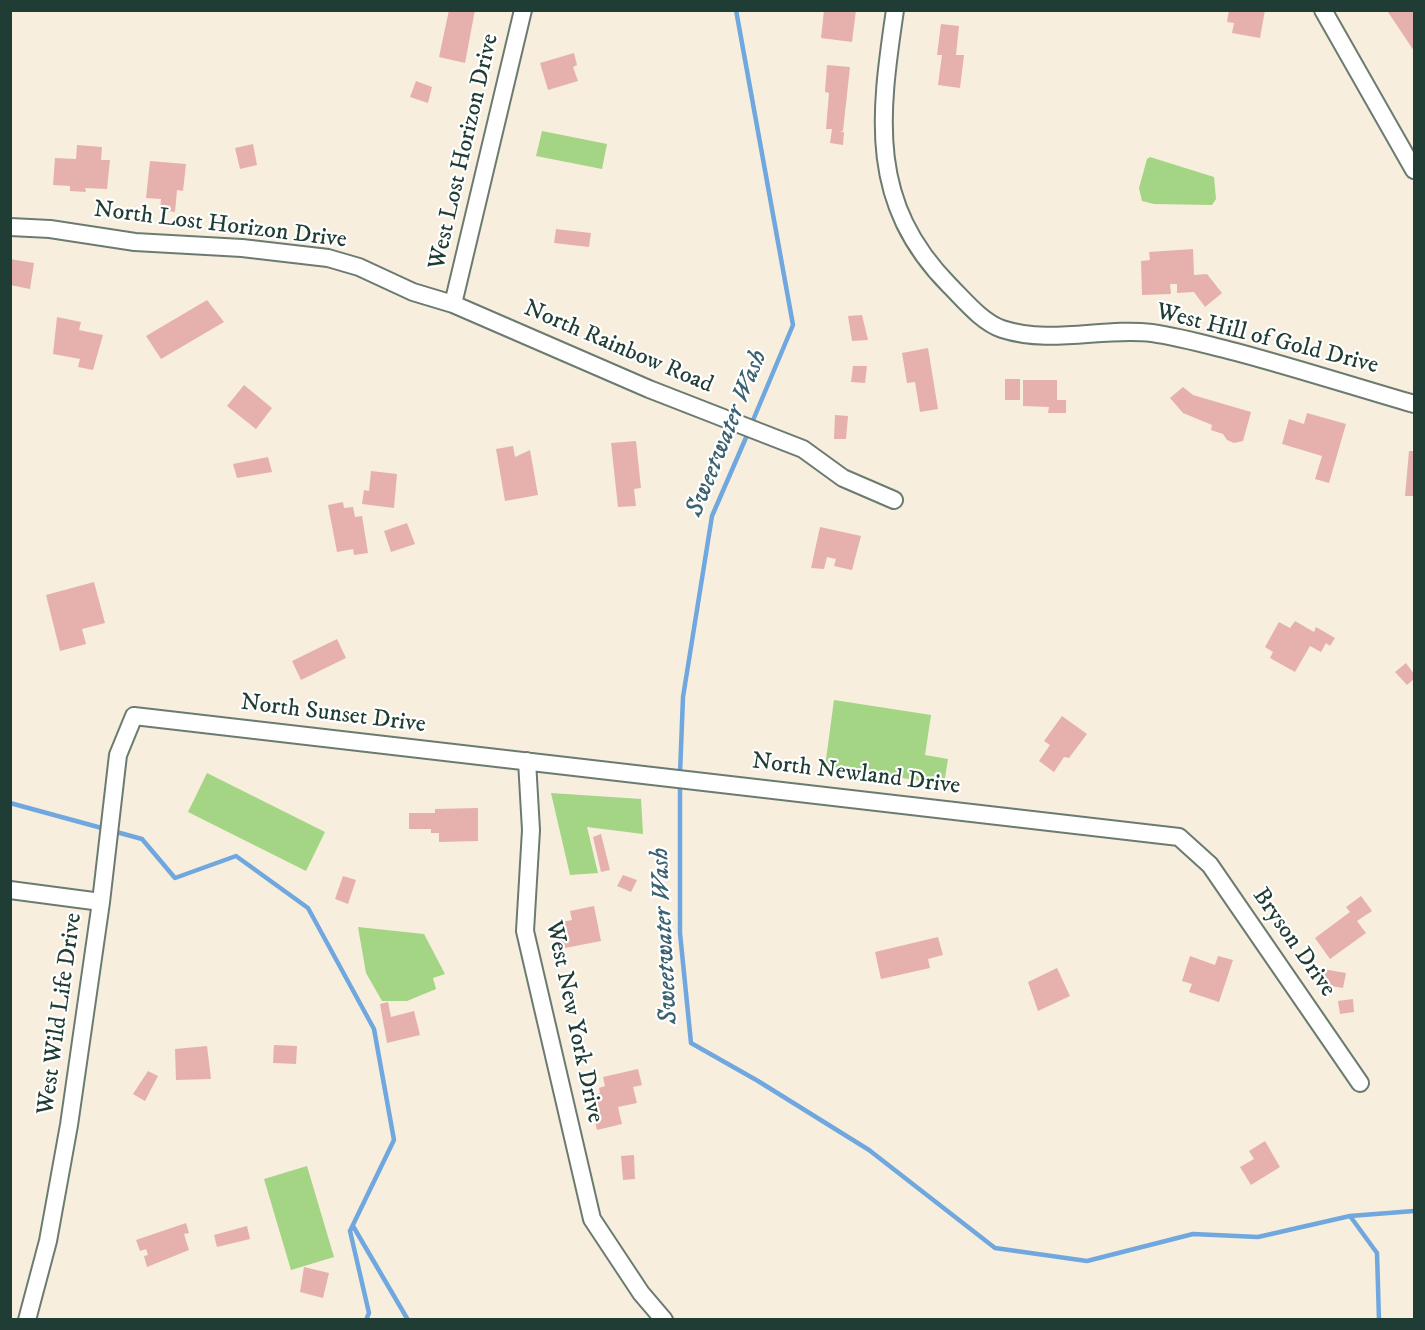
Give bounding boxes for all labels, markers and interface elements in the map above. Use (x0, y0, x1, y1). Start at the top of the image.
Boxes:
street label: West Lost Horizon Drive (424, 31, 506, 273)
street label: North Lost Horizon Drive (92, 196, 348, 256)
street label: North Rainbow Road (519, 295, 717, 401)
street label: West Hill of Gold Drive (1153, 298, 1381, 382)
water label: Sweetwater Wash (680, 346, 776, 522)
street label: North Sunset Drive (239, 689, 427, 741)
street label: North Newland Drive (750, 748, 962, 802)
water label: Sweetwater Wash (646, 847, 686, 1025)
street label: Bryson Drive (1245, 883, 1341, 1003)
street label: West Wild Life Drive (33, 911, 89, 1117)
street label: West New York Drive (538, 918, 608, 1126)

